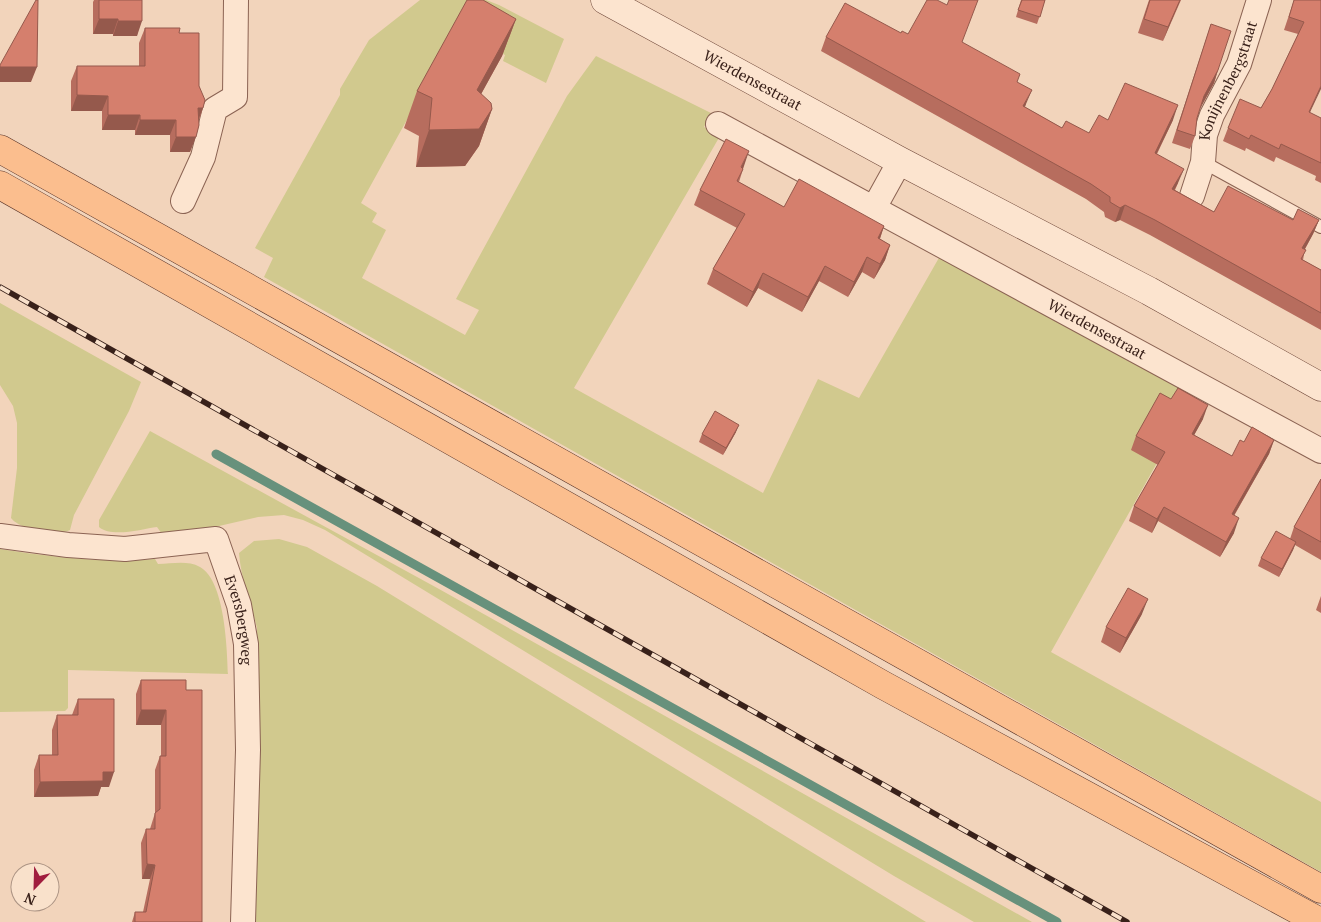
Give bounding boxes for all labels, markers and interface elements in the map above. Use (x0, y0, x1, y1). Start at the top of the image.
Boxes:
street label: Konijnenbergstraat (1194, 18, 1261, 141)
street label: Wierdensestraat (700, 45, 806, 115)
street label: Wierdensestraat (1045, 294, 1151, 364)
street label: Eversbergweg (220, 572, 257, 666)
north arrow (10, 862, 60, 912)
text: N (21, 888, 38, 910)

